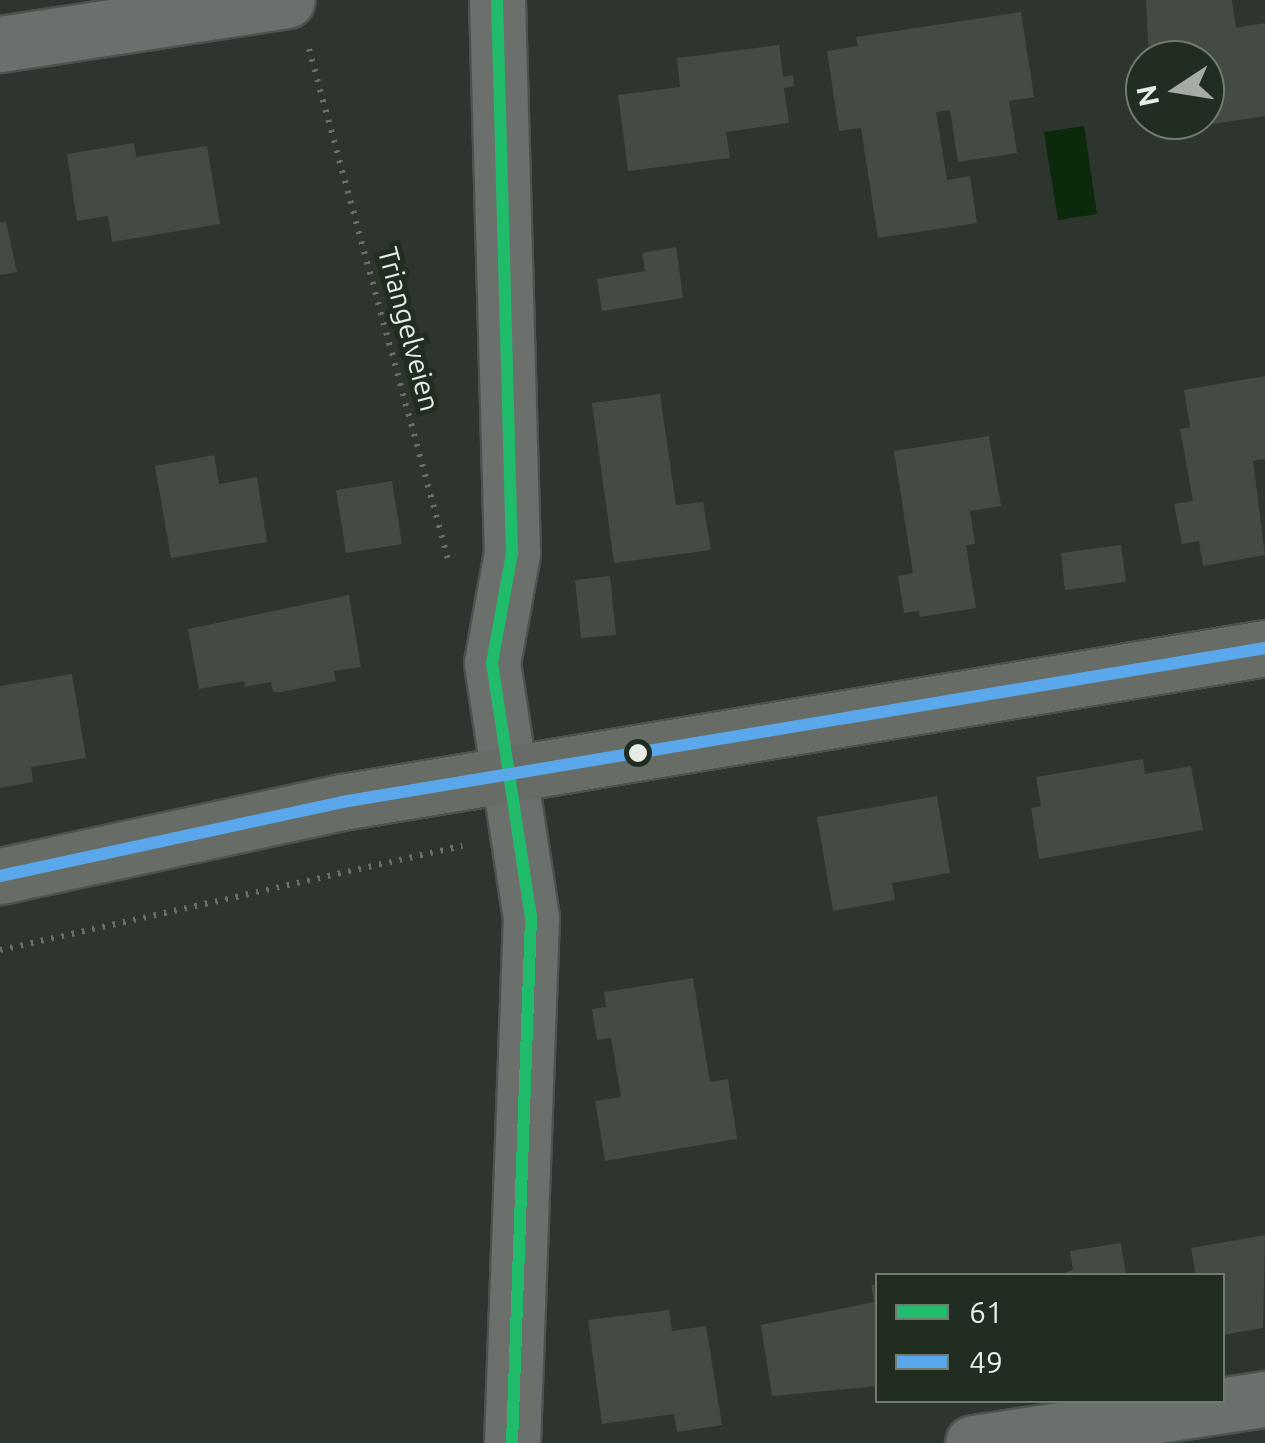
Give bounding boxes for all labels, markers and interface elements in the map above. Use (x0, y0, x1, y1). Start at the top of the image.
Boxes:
north arrow (1125, 40, 1225, 140)
text: N (1130, 82, 1164, 109)
street label: Triangelveien (371, 243, 447, 415)
unlabelled marker (628, 743, 648, 763)
legend (875, 1273, 1225, 1403)
text: 61 (969, 1295, 1003, 1329)
text: 49 (969, 1345, 1003, 1379)

